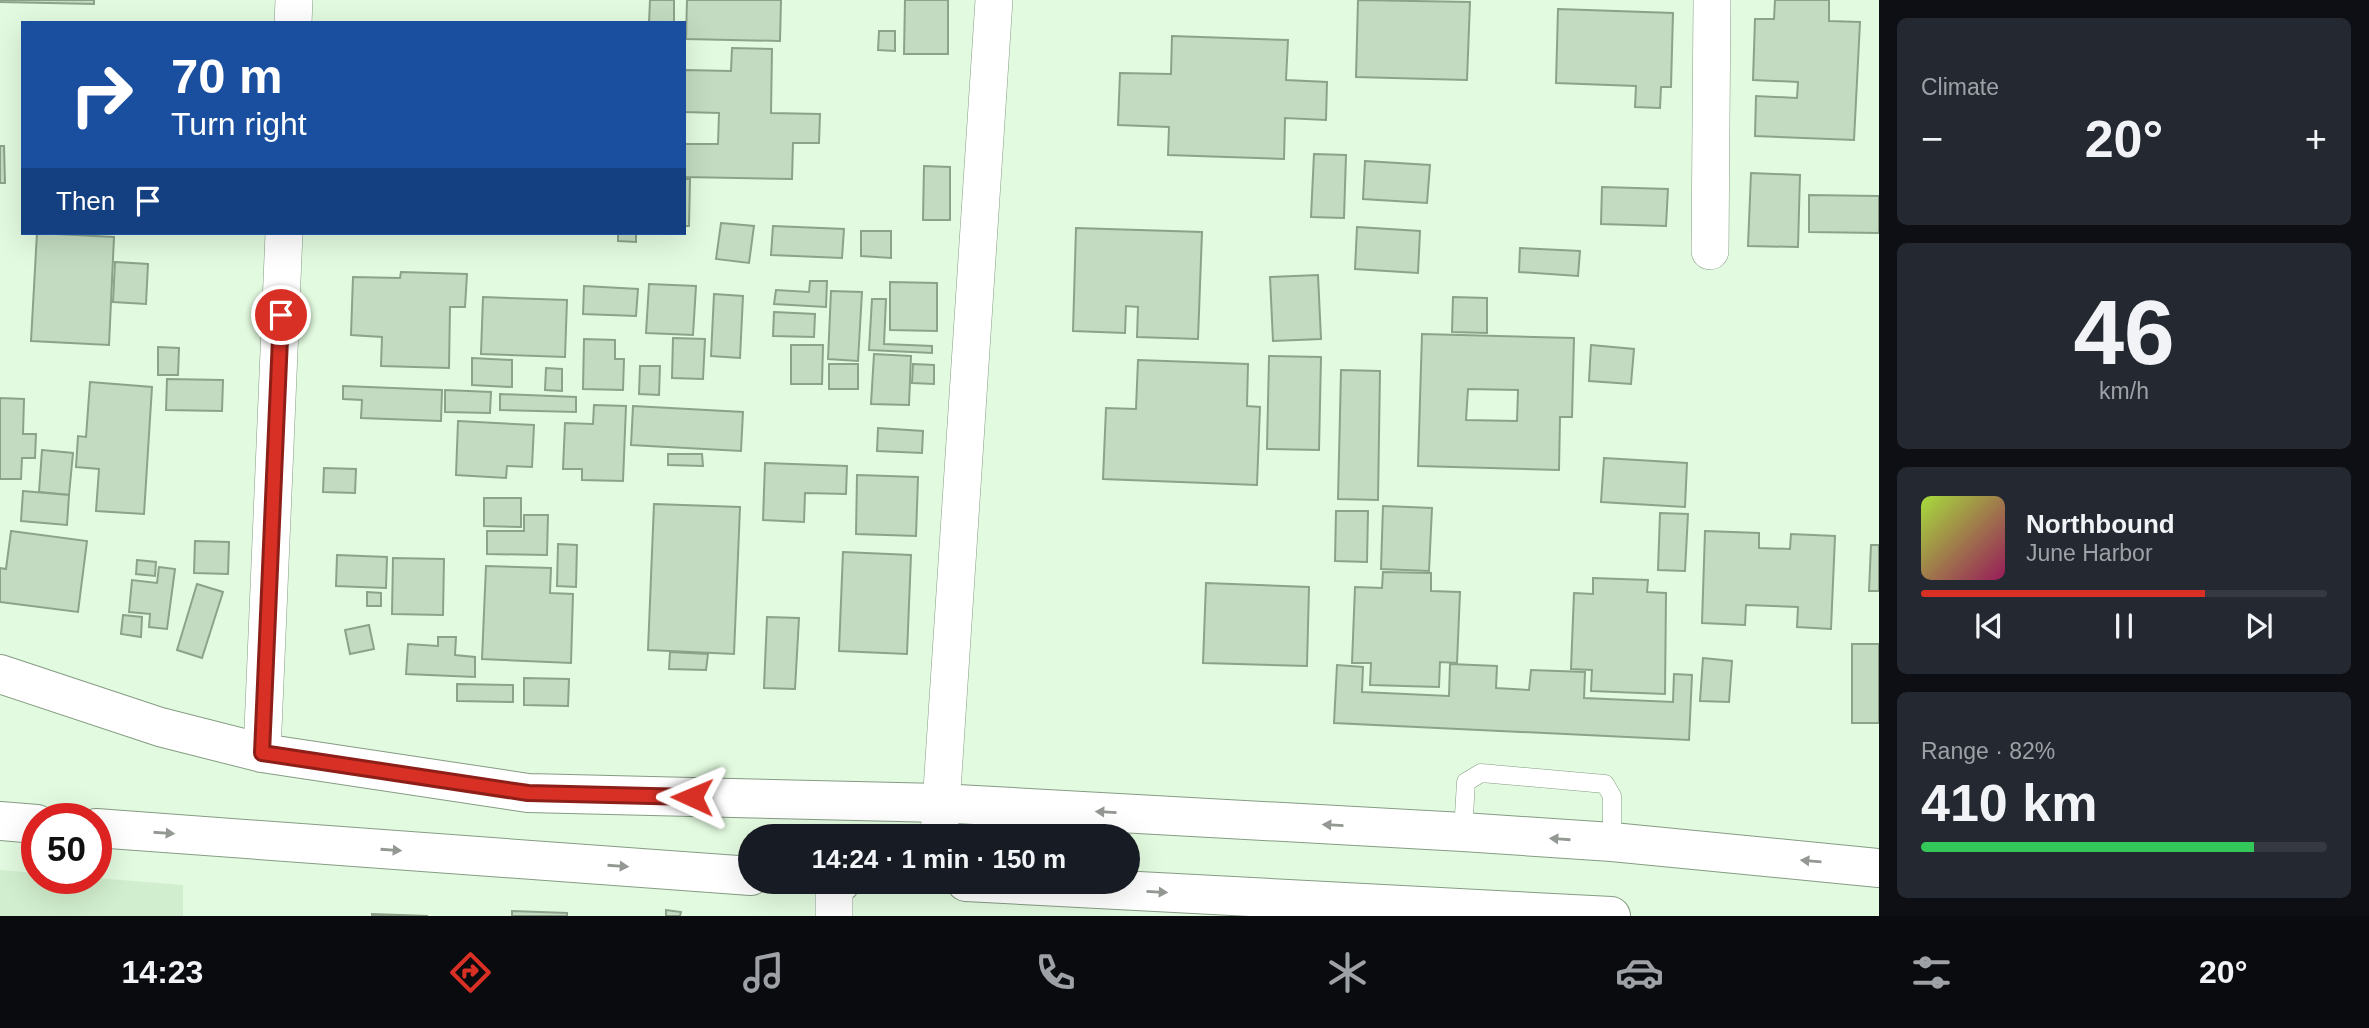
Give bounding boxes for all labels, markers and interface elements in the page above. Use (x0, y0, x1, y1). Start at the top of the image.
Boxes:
icon: right (56, 49, 147, 140)
text: 70 m (171, 49, 283, 103)
text: Climate (1921, 74, 1999, 100)
text: Turn right (171, 106, 307, 142)
text: 20° (2085, 110, 2163, 168)
text: − (1921, 118, 1943, 160)
text: + (2305, 118, 2327, 160)
icon: arrive (129, 182, 167, 220)
text: Then (56, 186, 115, 216)
text: 46 (2073, 282, 2175, 383)
pin (251, 285, 311, 345)
icon: arrive (262, 296, 300, 334)
text: km/h (2099, 378, 2149, 404)
text: Northbound (2026, 509, 2175, 539)
text: June Harbor (2026, 540, 2153, 566)
icon: previous (1970, 607, 2008, 645)
icon: pause (2105, 607, 2143, 645)
icon: next (2240, 607, 2278, 645)
text: Range · 82% (1921, 738, 2055, 764)
position arrow (655, 760, 729, 834)
text: 410 km (1921, 774, 2097, 832)
speed limit sign: 50 (21, 803, 112, 894)
one-way arrow (1095, 807, 1117, 818)
one-way arrow (1322, 819, 1344, 830)
one-way arrow (154, 828, 176, 839)
one-way arrow (1549, 833, 1571, 844)
one-way arrow (380, 844, 402, 855)
text: 14:24 · 1 min · 150 m (812, 844, 1066, 874)
one-way arrow (1800, 855, 1822, 866)
one-way arrow (607, 861, 629, 872)
one-way arrow (1146, 886, 1168, 897)
icon: directions (446, 948, 495, 997)
icon: music (739, 948, 788, 997)
icon: phone (1031, 948, 1080, 997)
icon: climate (1323, 948, 1372, 997)
icon: car (1615, 948, 1664, 997)
icon: filters (1907, 948, 1956, 997)
text: 14:23 (122, 954, 203, 990)
text: 20° (2199, 954, 2247, 990)

